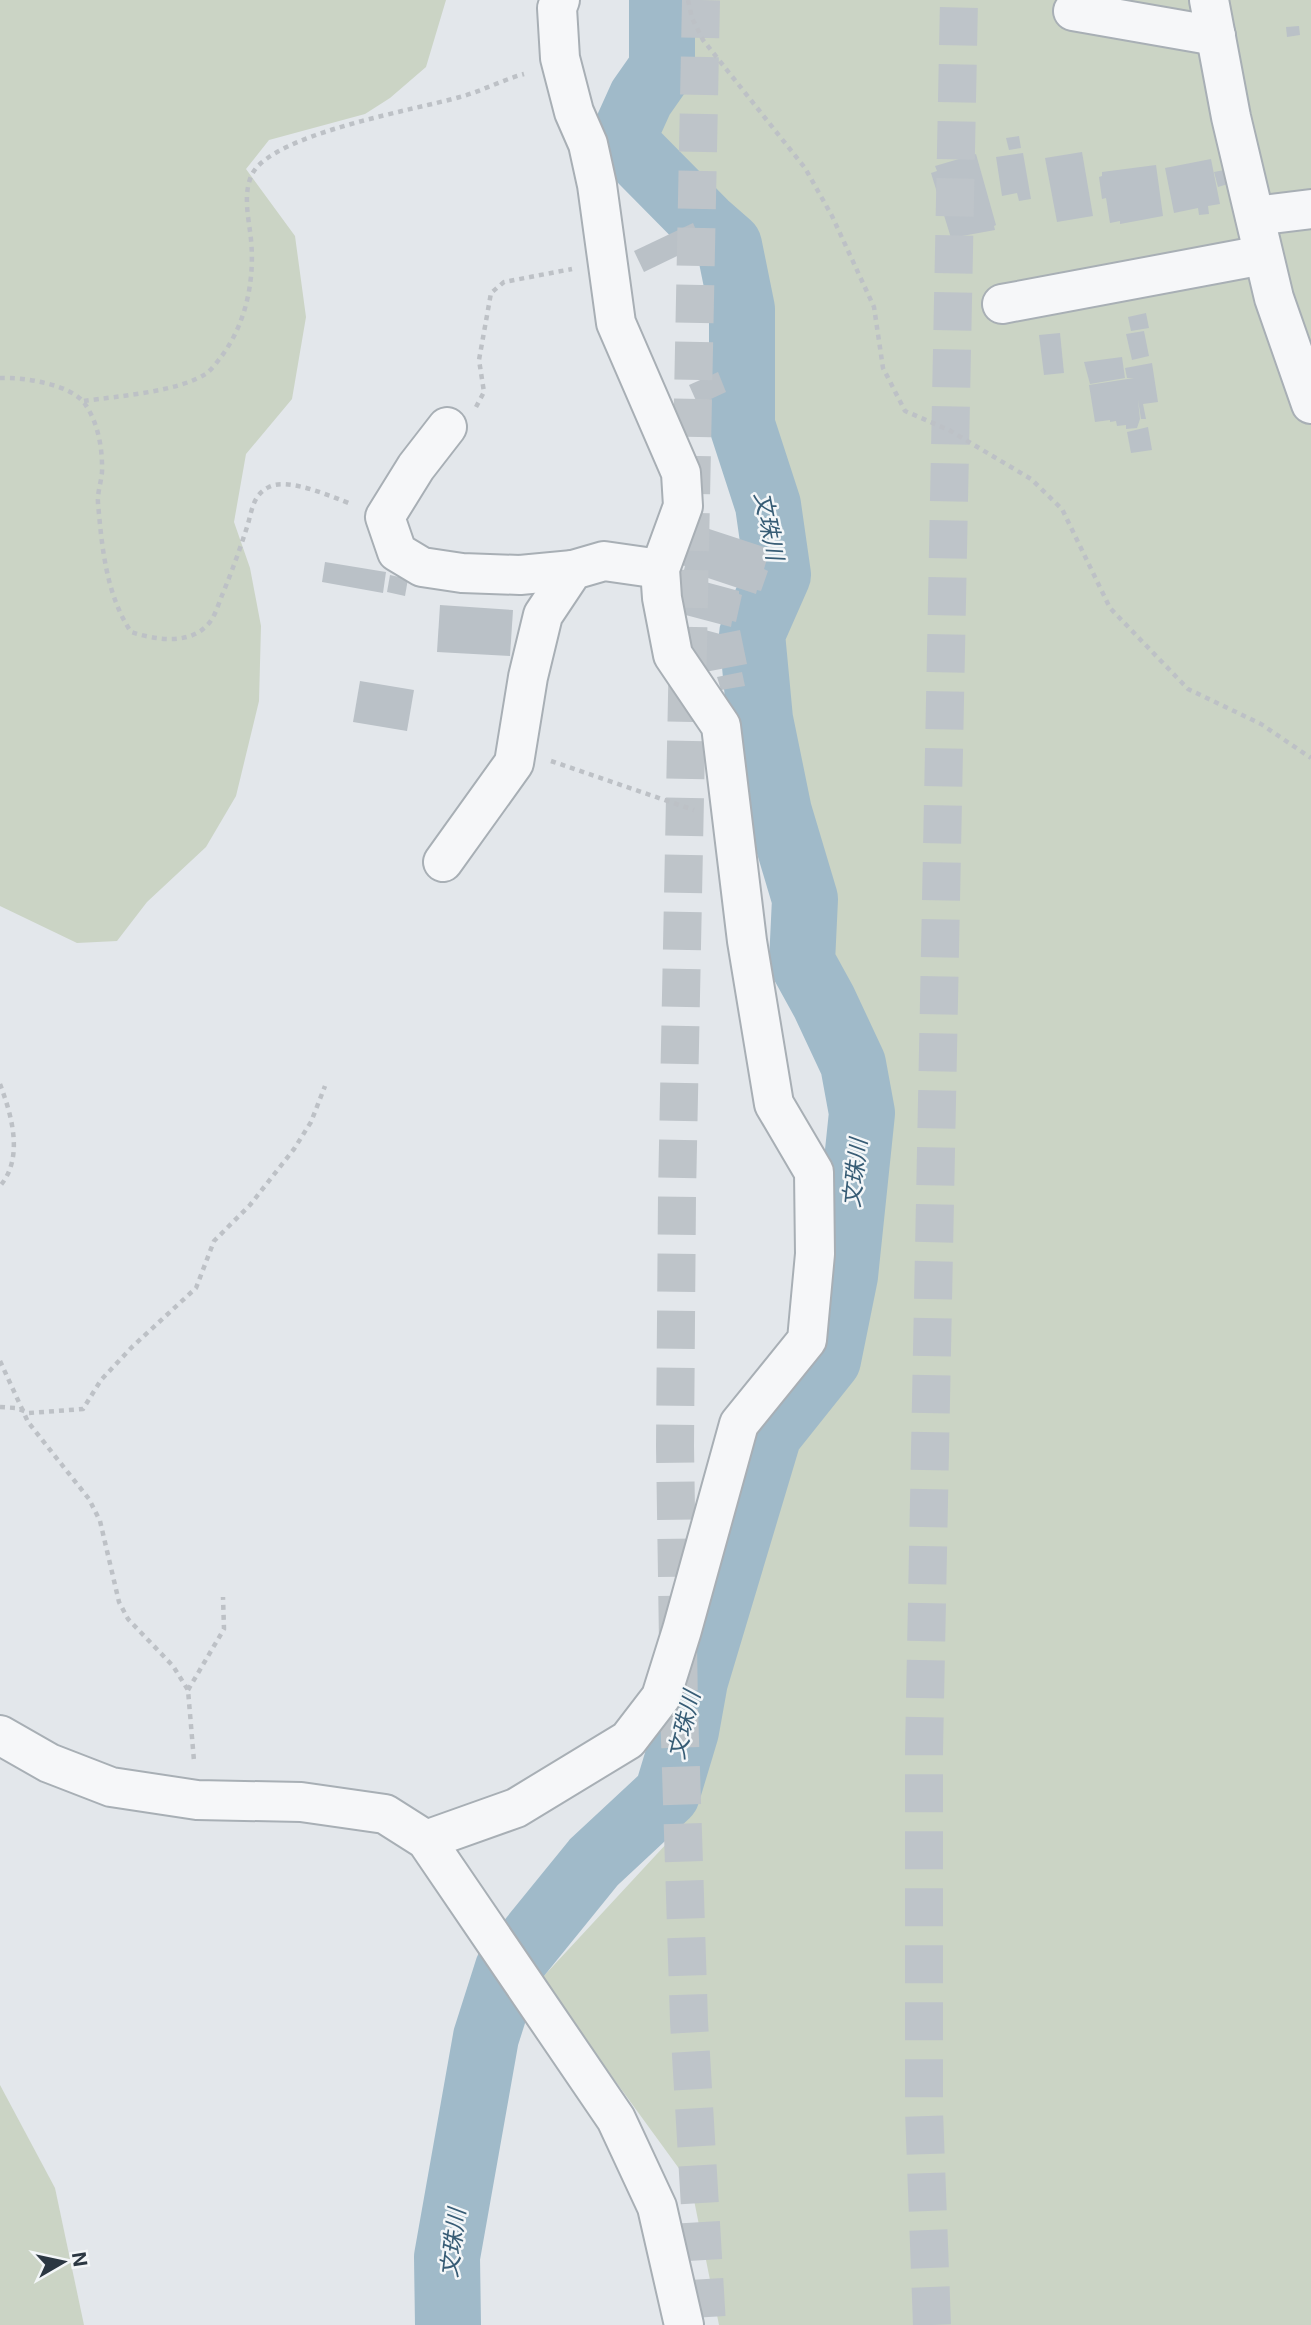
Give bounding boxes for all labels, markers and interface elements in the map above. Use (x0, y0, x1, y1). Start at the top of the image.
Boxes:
water label: 文珠川 (749, 489, 790, 565)
water label: 文珠川 (837, 1134, 873, 1209)
water label: 文珠川 (662, 1685, 707, 1762)
water label: 文珠川 (435, 2204, 471, 2279)
north arrow (28, 2227, 98, 2297)
text: N (67, 2250, 92, 2268)

